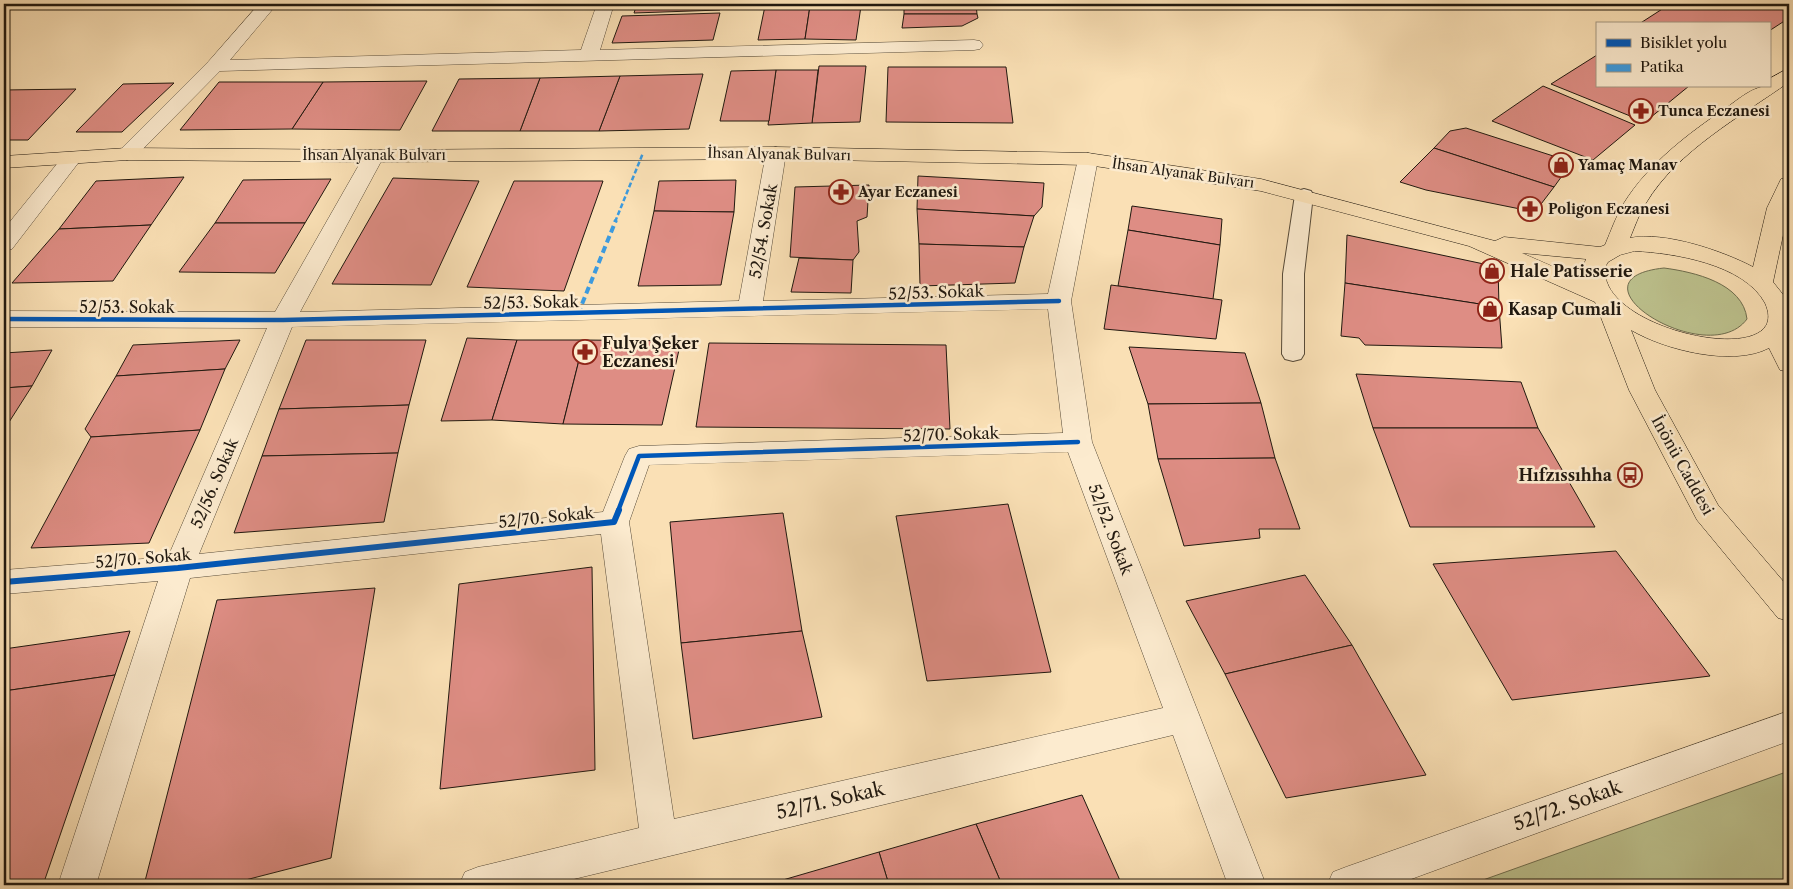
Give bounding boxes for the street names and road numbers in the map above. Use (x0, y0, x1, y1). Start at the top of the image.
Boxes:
street label: İhsan Alyanak Bulvarı (707, 144, 851, 164)
street label: İhsan Alyanak Bulvarı (302, 146, 446, 164)
street label: İhsan Alyanak Bulvarı (1111, 154, 1255, 192)
street label: 52/54. Sokak (745, 181, 781, 280)
street label: 52/53. Sokak (888, 280, 985, 304)
street label: 52/53. Sokak (483, 291, 580, 313)
street label: 52/53. Sokak (79, 297, 175, 317)
street label: İnönü Caddesi (1647, 412, 1719, 518)
street label: 52/70. Sokak (903, 422, 1000, 446)
street label: 52/56. Sokak (186, 434, 242, 531)
street label: 52/52. Sokak (1084, 481, 1138, 578)
street label: 52/70. Sokak (497, 502, 595, 532)
street label: 52/70. Sokak (94, 544, 192, 572)
street label: 52/72. Sokak (1510, 775, 1625, 836)
street label: 52/71. Sokak (774, 777, 887, 824)

